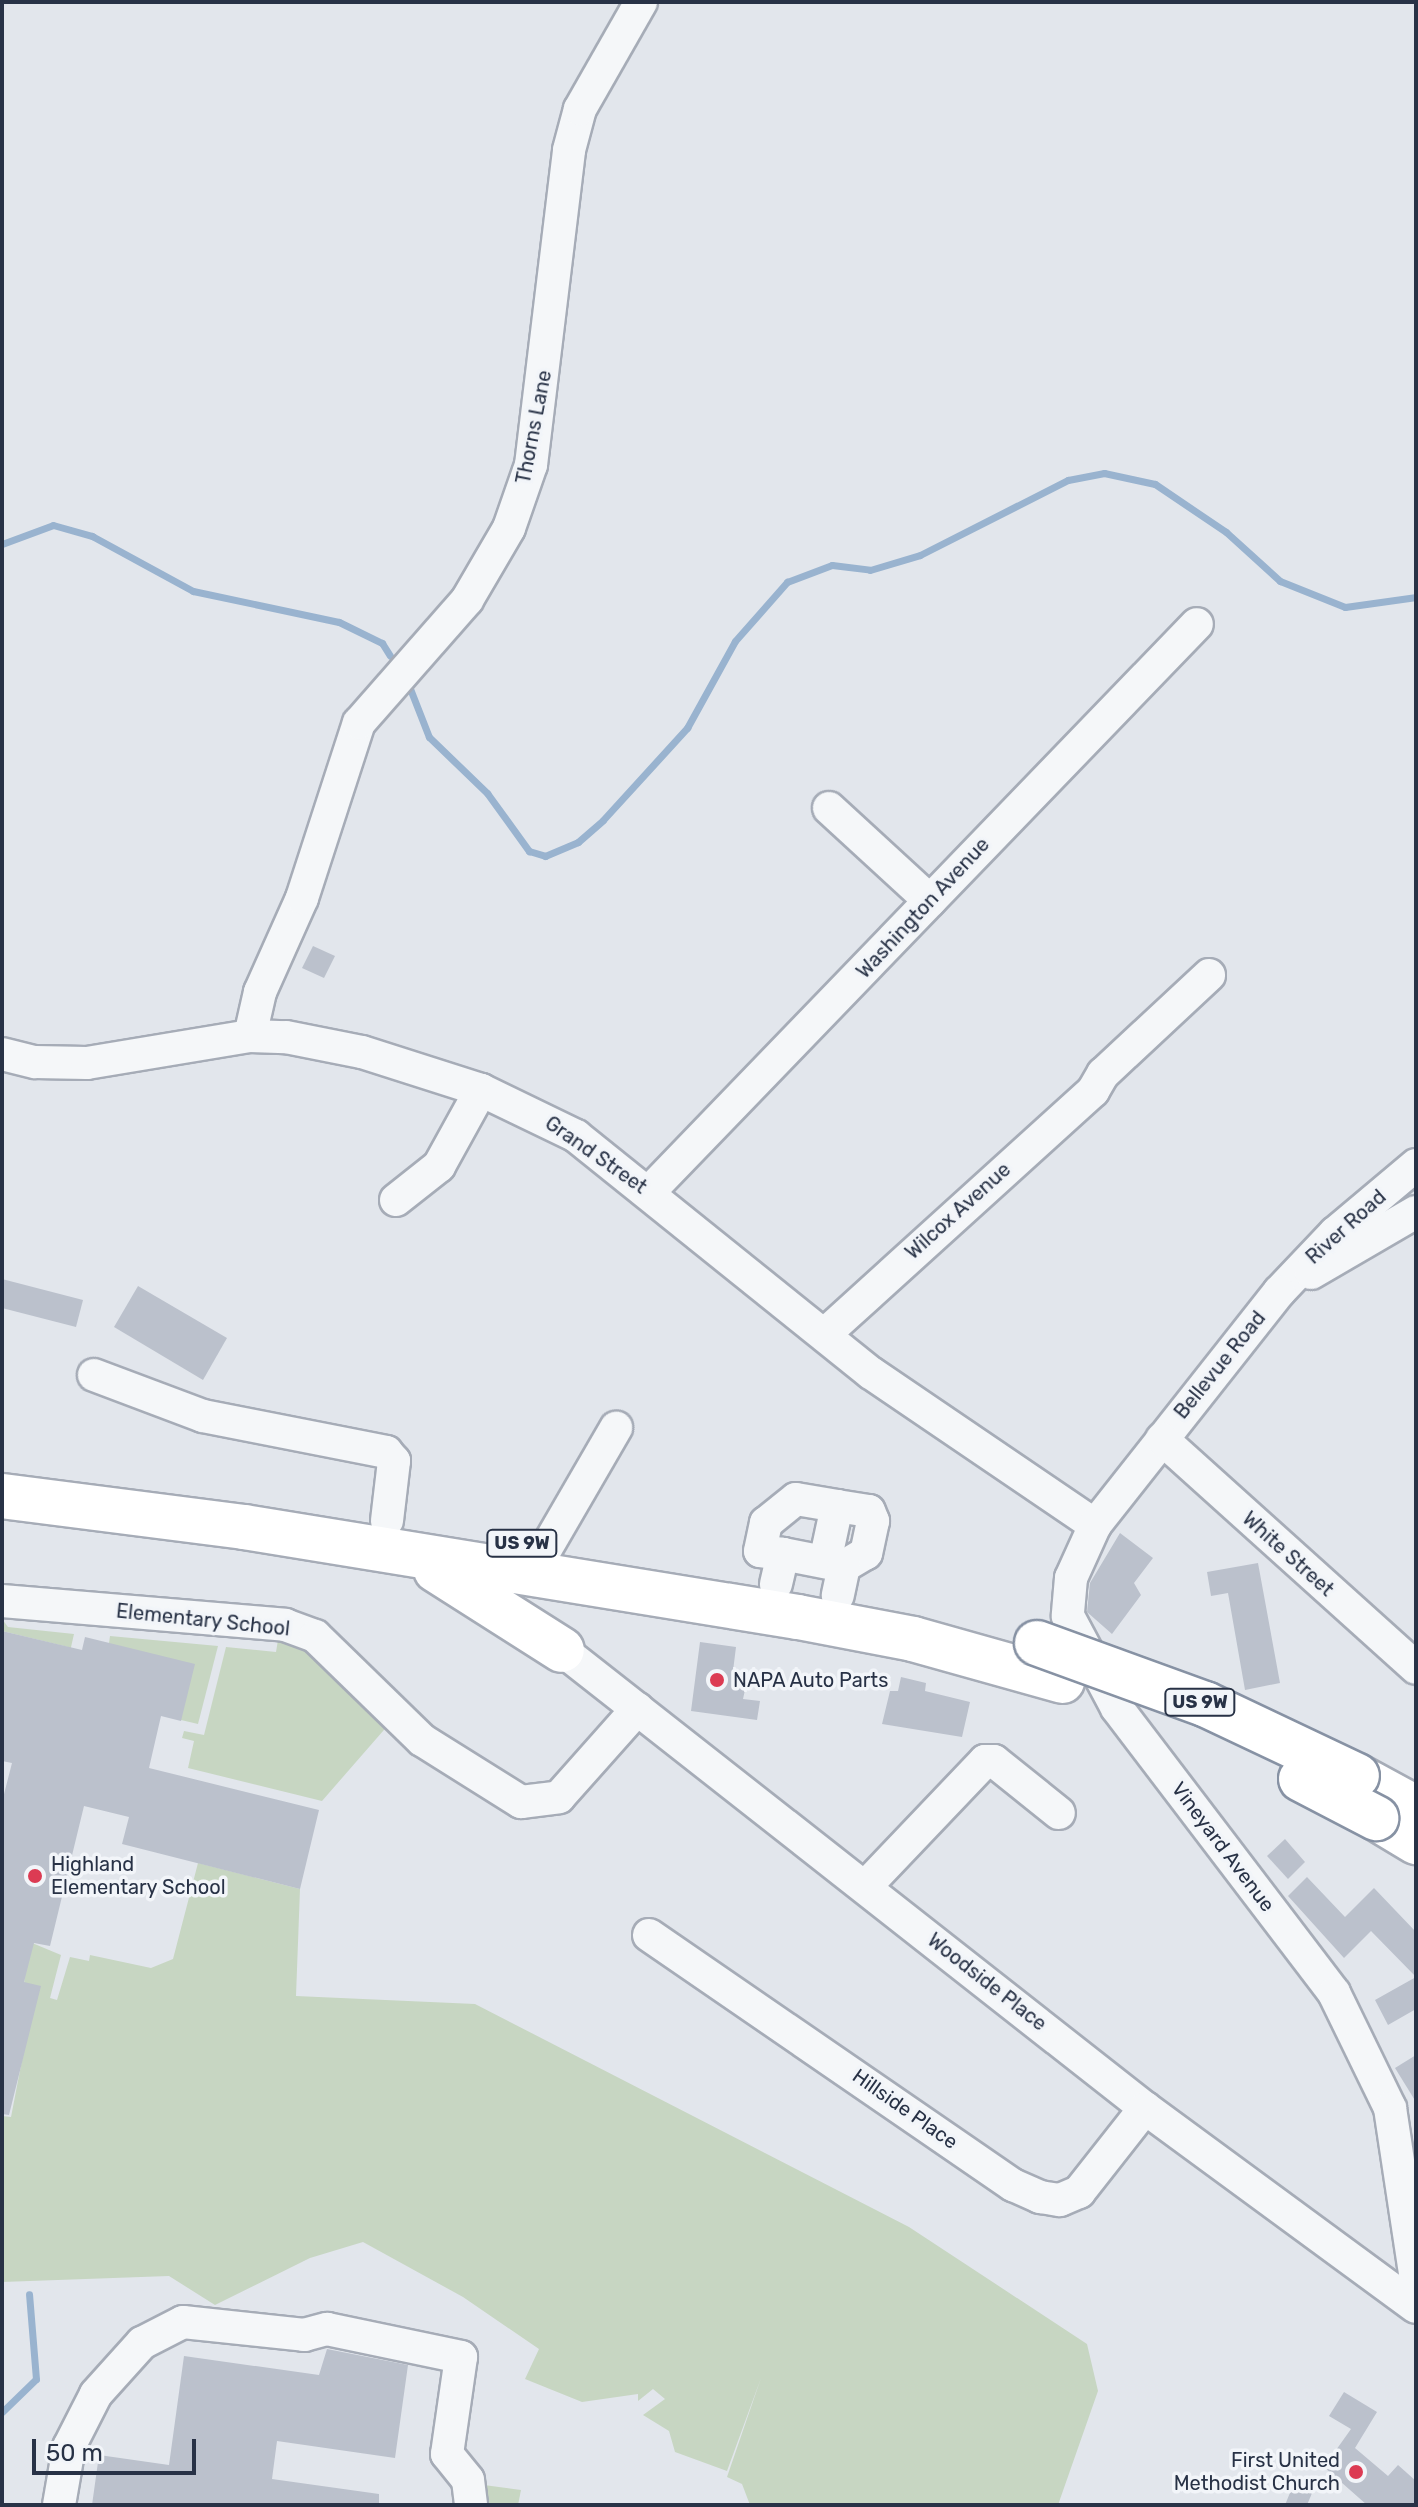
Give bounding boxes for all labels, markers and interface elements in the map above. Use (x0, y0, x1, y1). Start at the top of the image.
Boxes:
street label: Thorns Lane (511, 368, 557, 486)
street label: Washington Avenue (851, 832, 995, 984)
street label: Grand Street (540, 1111, 652, 1199)
street label: Wilcox Avenue (900, 1157, 1016, 1265)
street label: River Road (1301, 1185, 1391, 1269)
street label: Bellevue Road (1169, 1306, 1271, 1424)
street label: White Street (1237, 1507, 1339, 1601)
road number: US 9W (486, 1529, 558, 1557)
street label: Elementary School (115, 1599, 291, 1641)
place label: NAPA Auto Parts (733, 1668, 889, 1692)
marker: NAPA Auto Parts (708, 1671, 726, 1689)
road number: US 9W (1164, 1688, 1236, 1716)
street label: Vineyard Avenue (1166, 1777, 1280, 1917)
place label: Highland Elementary School (51, 1852, 226, 1899)
marker: Highland Elementary School (26, 1867, 44, 1885)
street label: Woodside Place (923, 1928, 1051, 2036)
street label: Hillside Place (848, 2064, 962, 2154)
scale bar (36, 2423, 200, 2473)
text: 50 m (46, 2439, 103, 2467)
place label: First United Methodist Church (1174, 2448, 1340, 2495)
marker: First United Methodist Church (1347, 2463, 1365, 2481)

